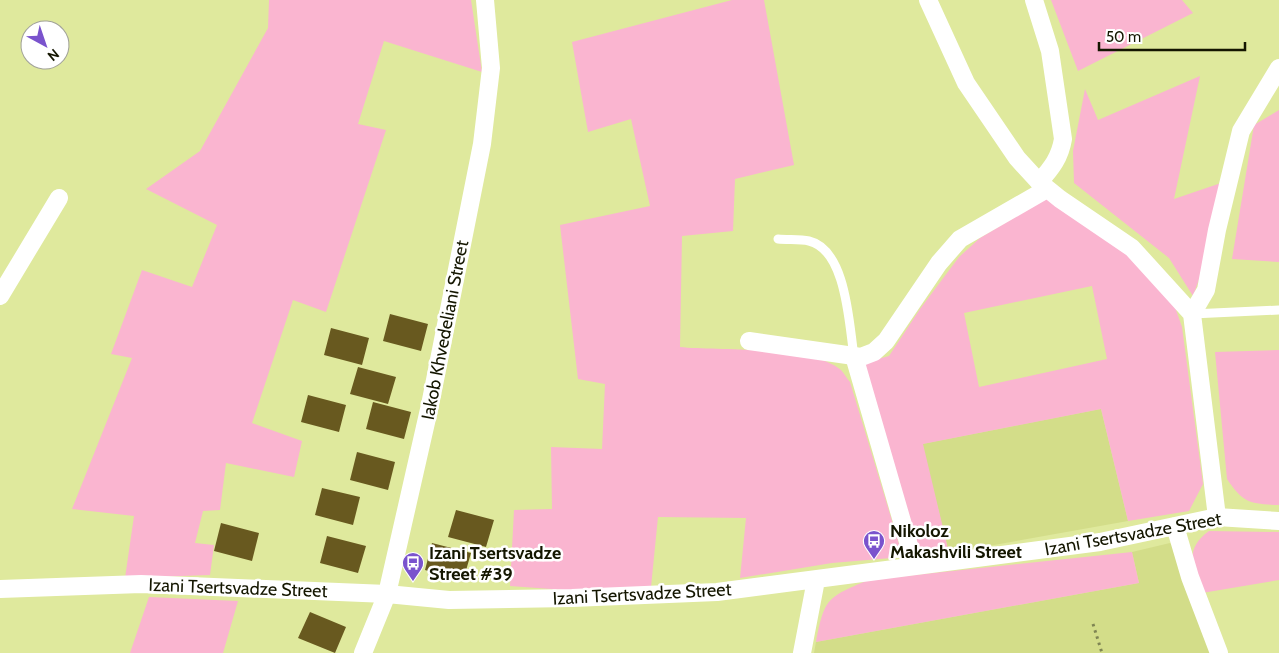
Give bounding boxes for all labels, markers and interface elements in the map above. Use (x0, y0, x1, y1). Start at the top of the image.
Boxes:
north arrow (20, 20, 70, 70)
scale bar (1099, 20, 1245, 52)
text: 50 m (1106, 28, 1141, 46)
text: N (44, 45, 63, 65)
street label: Iakob Khvedeliani Street (417, 238, 473, 422)
street label: Izani Tsertsvadze Street (1043, 508, 1223, 560)
place label: Nikoloz Makashvili Street (890, 520, 1022, 563)
bus stop icon: Nikoloz Makashvili Street (862, 529, 886, 560)
place label: Izani Tsertsvadze Street #39 (429, 542, 561, 585)
bus stop icon: Izani Tsertsvadze Street #39 (401, 551, 425, 582)
street label: Izani Tsertsvadze Street (148, 574, 328, 602)
street label: Izani Tsertsvadze Street (552, 578, 732, 610)

